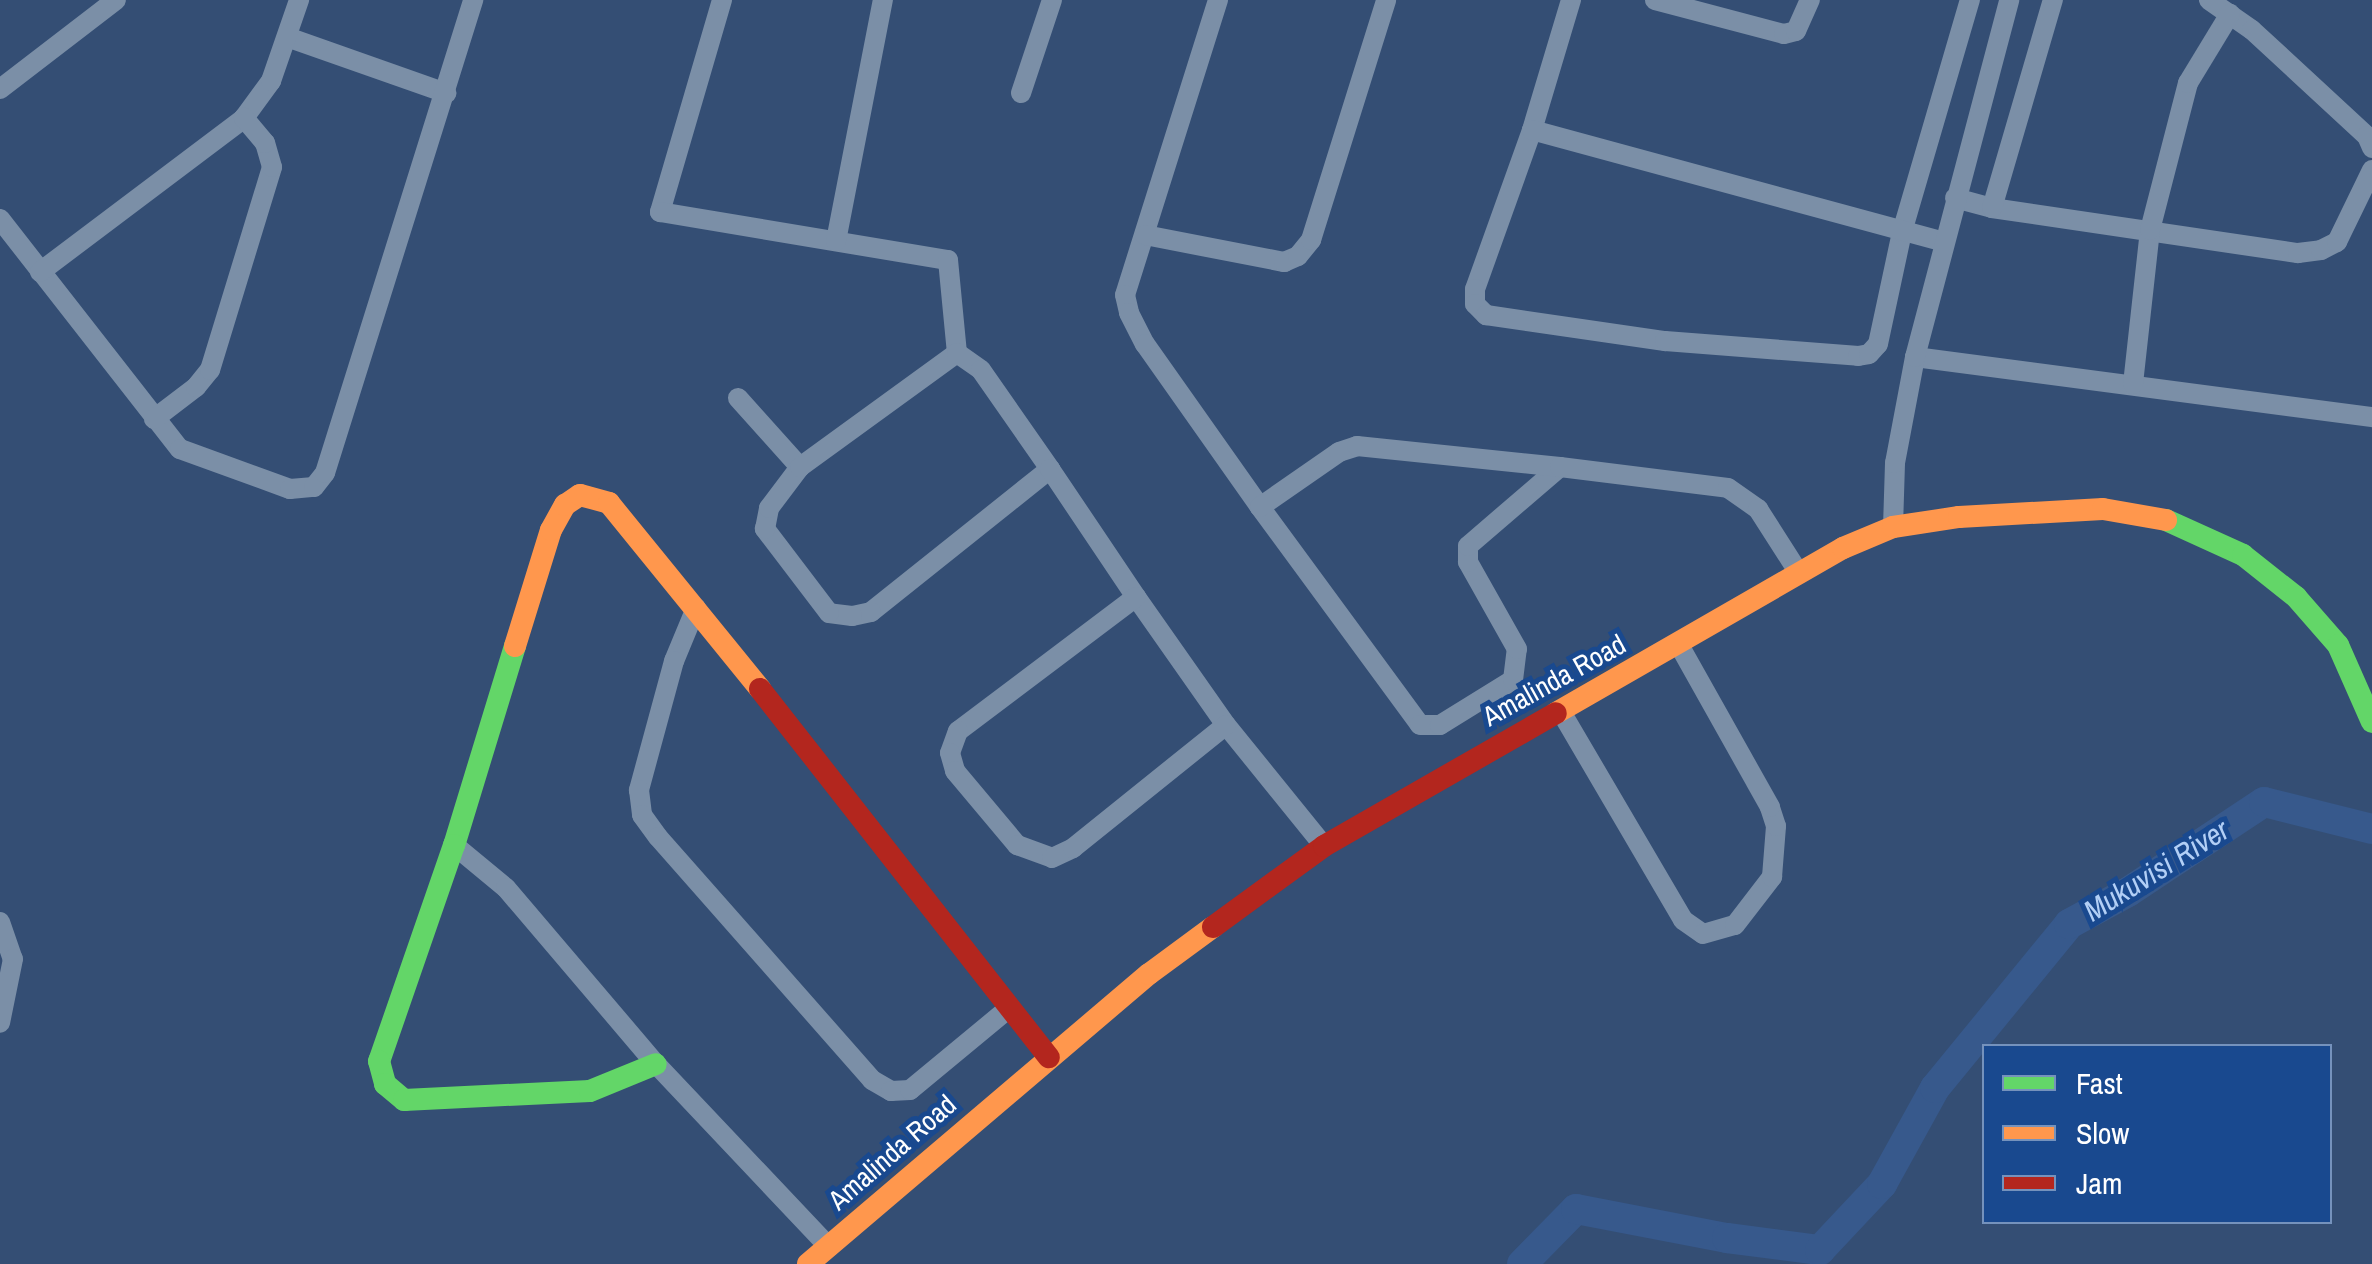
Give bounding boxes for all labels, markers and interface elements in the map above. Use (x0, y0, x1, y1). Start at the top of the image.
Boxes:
street label: Amalinda Road (1477, 627, 1631, 733)
water label: Mukuvisi River (2077, 811, 2235, 929)
legend (1982, 1044, 2332, 1224)
text: Fast (2076, 1063, 2123, 1103)
street label: Amalinda Road (821, 1087, 963, 1217)
text: Slow (2076, 1113, 2129, 1153)
text: Jam (2076, 1163, 2122, 1203)

